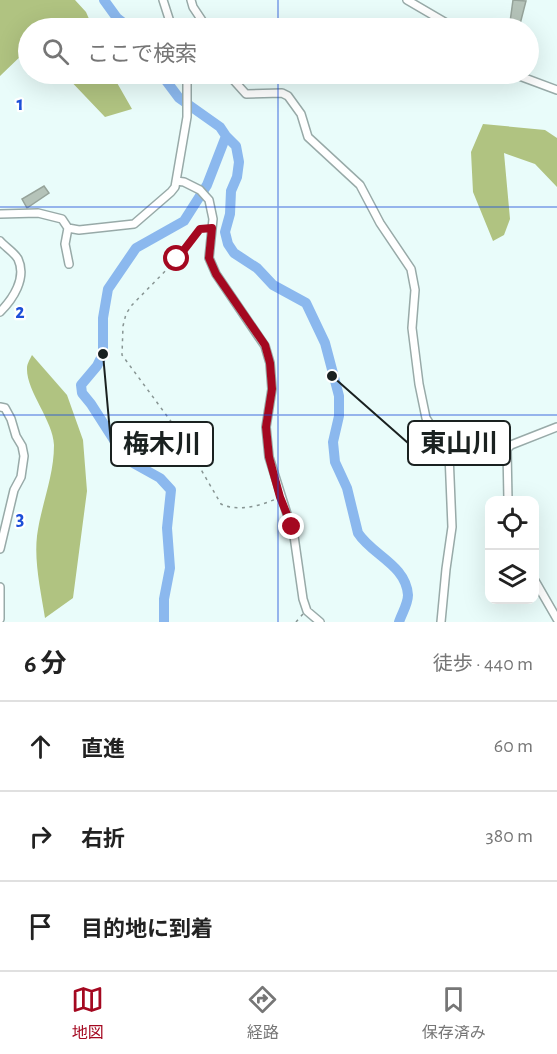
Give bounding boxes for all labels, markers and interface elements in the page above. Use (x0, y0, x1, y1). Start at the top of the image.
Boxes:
search box (18, 18, 539, 84)
icon: search (39, 35, 72, 68)
text: ここで検索 (87, 43, 197, 65)
text: 1 (16, 94, 24, 114)
route start (163, 245, 189, 271)
text: 2 (15, 302, 25, 322)
callout: 東山川 (408, 421, 510, 465)
callout: 梅木川 (111, 422, 213, 466)
text: 東山川 (420, 429, 498, 457)
text: 梅木川 (123, 430, 201, 458)
map controls (485, 496, 539, 604)
button: locate (485, 496, 539, 550)
text: 3 (16, 509, 24, 529)
route end (278, 513, 304, 539)
button: layers (485, 550, 539, 604)
text: 6 分 (24, 651, 66, 677)
text: 徒歩 · 440 m (433, 654, 533, 674)
icon: ahead (24, 730, 57, 763)
text: 60 m (494, 736, 533, 756)
text: 直進 (81, 738, 125, 760)
icon: right (24, 820, 57, 853)
text: 380 m (485, 826, 533, 846)
text: 右折 (81, 828, 125, 850)
icon: arrive (24, 910, 57, 943)
text: 目的地に到着 (81, 918, 213, 940)
tab: 地図 (71, 983, 104, 1043)
tab: 経路 (246, 983, 279, 1043)
tab: 保存済み (422, 983, 486, 1043)

